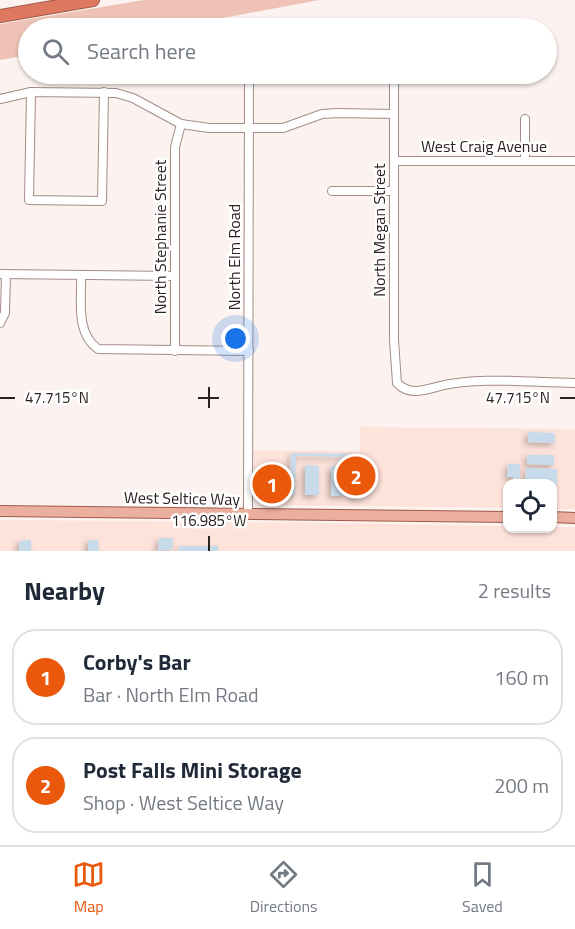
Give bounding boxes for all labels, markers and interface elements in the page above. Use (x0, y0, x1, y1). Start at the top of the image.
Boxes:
search box (18, 18, 557, 84)
text: Search here (87, 34, 196, 68)
icon: search (39, 35, 72, 68)
street label: West Craig Avenue (421, 134, 547, 158)
street label: North Stephanie Street (148, 159, 172, 314)
street label: North Megan Street (367, 163, 391, 297)
street label: North Elm Road (222, 204, 246, 310)
your location (221, 324, 250, 353)
text: 47.715°N (25, 386, 89, 409)
text: 47.715°N (486, 386, 550, 409)
pin: 2 (336, 454, 376, 498)
pin: 1 (252, 462, 292, 506)
map controls (503, 479, 557, 533)
button: locate (503, 479, 557, 533)
street label: West Seltice Way (124, 485, 241, 511)
text: 116.985°W (171, 509, 247, 532)
text: Nearby (24, 571, 105, 610)
text: 2 results (478, 575, 551, 606)
text: Corby's Bar (83, 645, 191, 679)
text: 1 (40, 662, 51, 693)
text: 160 m (494, 662, 549, 693)
text: Bar · North Elm Road (83, 679, 259, 710)
text: Post Falls Mini Storage (83, 753, 302, 787)
text: 2 (40, 770, 51, 801)
text: 200 m (494, 770, 549, 801)
text: Shop · West Seltice Way (83, 787, 284, 818)
tab: Map (72, 858, 105, 918)
tab: Directions (250, 858, 318, 918)
tab: Saved (462, 858, 503, 918)

